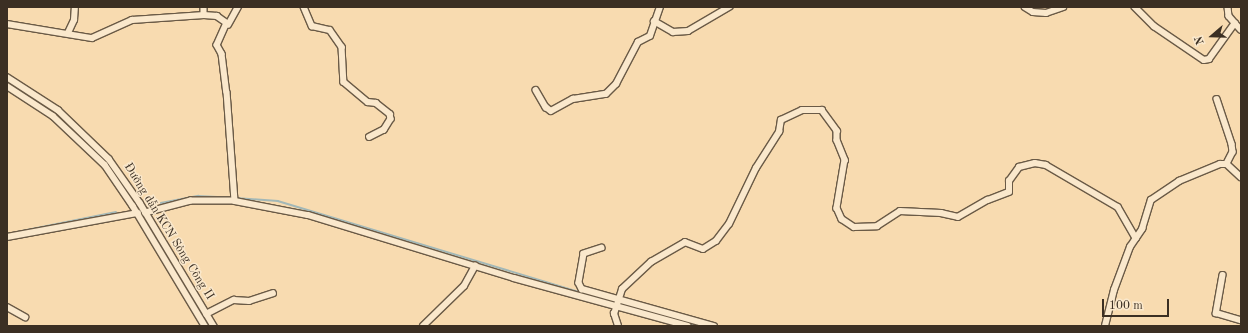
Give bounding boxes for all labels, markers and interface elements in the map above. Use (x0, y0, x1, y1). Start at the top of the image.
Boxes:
north arrow (1192, 16, 1232, 56)
text: N (1194, 34, 1207, 46)
street label: Đường dẫn KCN Sông Công II (120, 161, 216, 303)
scale bar (1104, 291, 1171, 317)
text: 100 m (1109, 300, 1143, 312)

